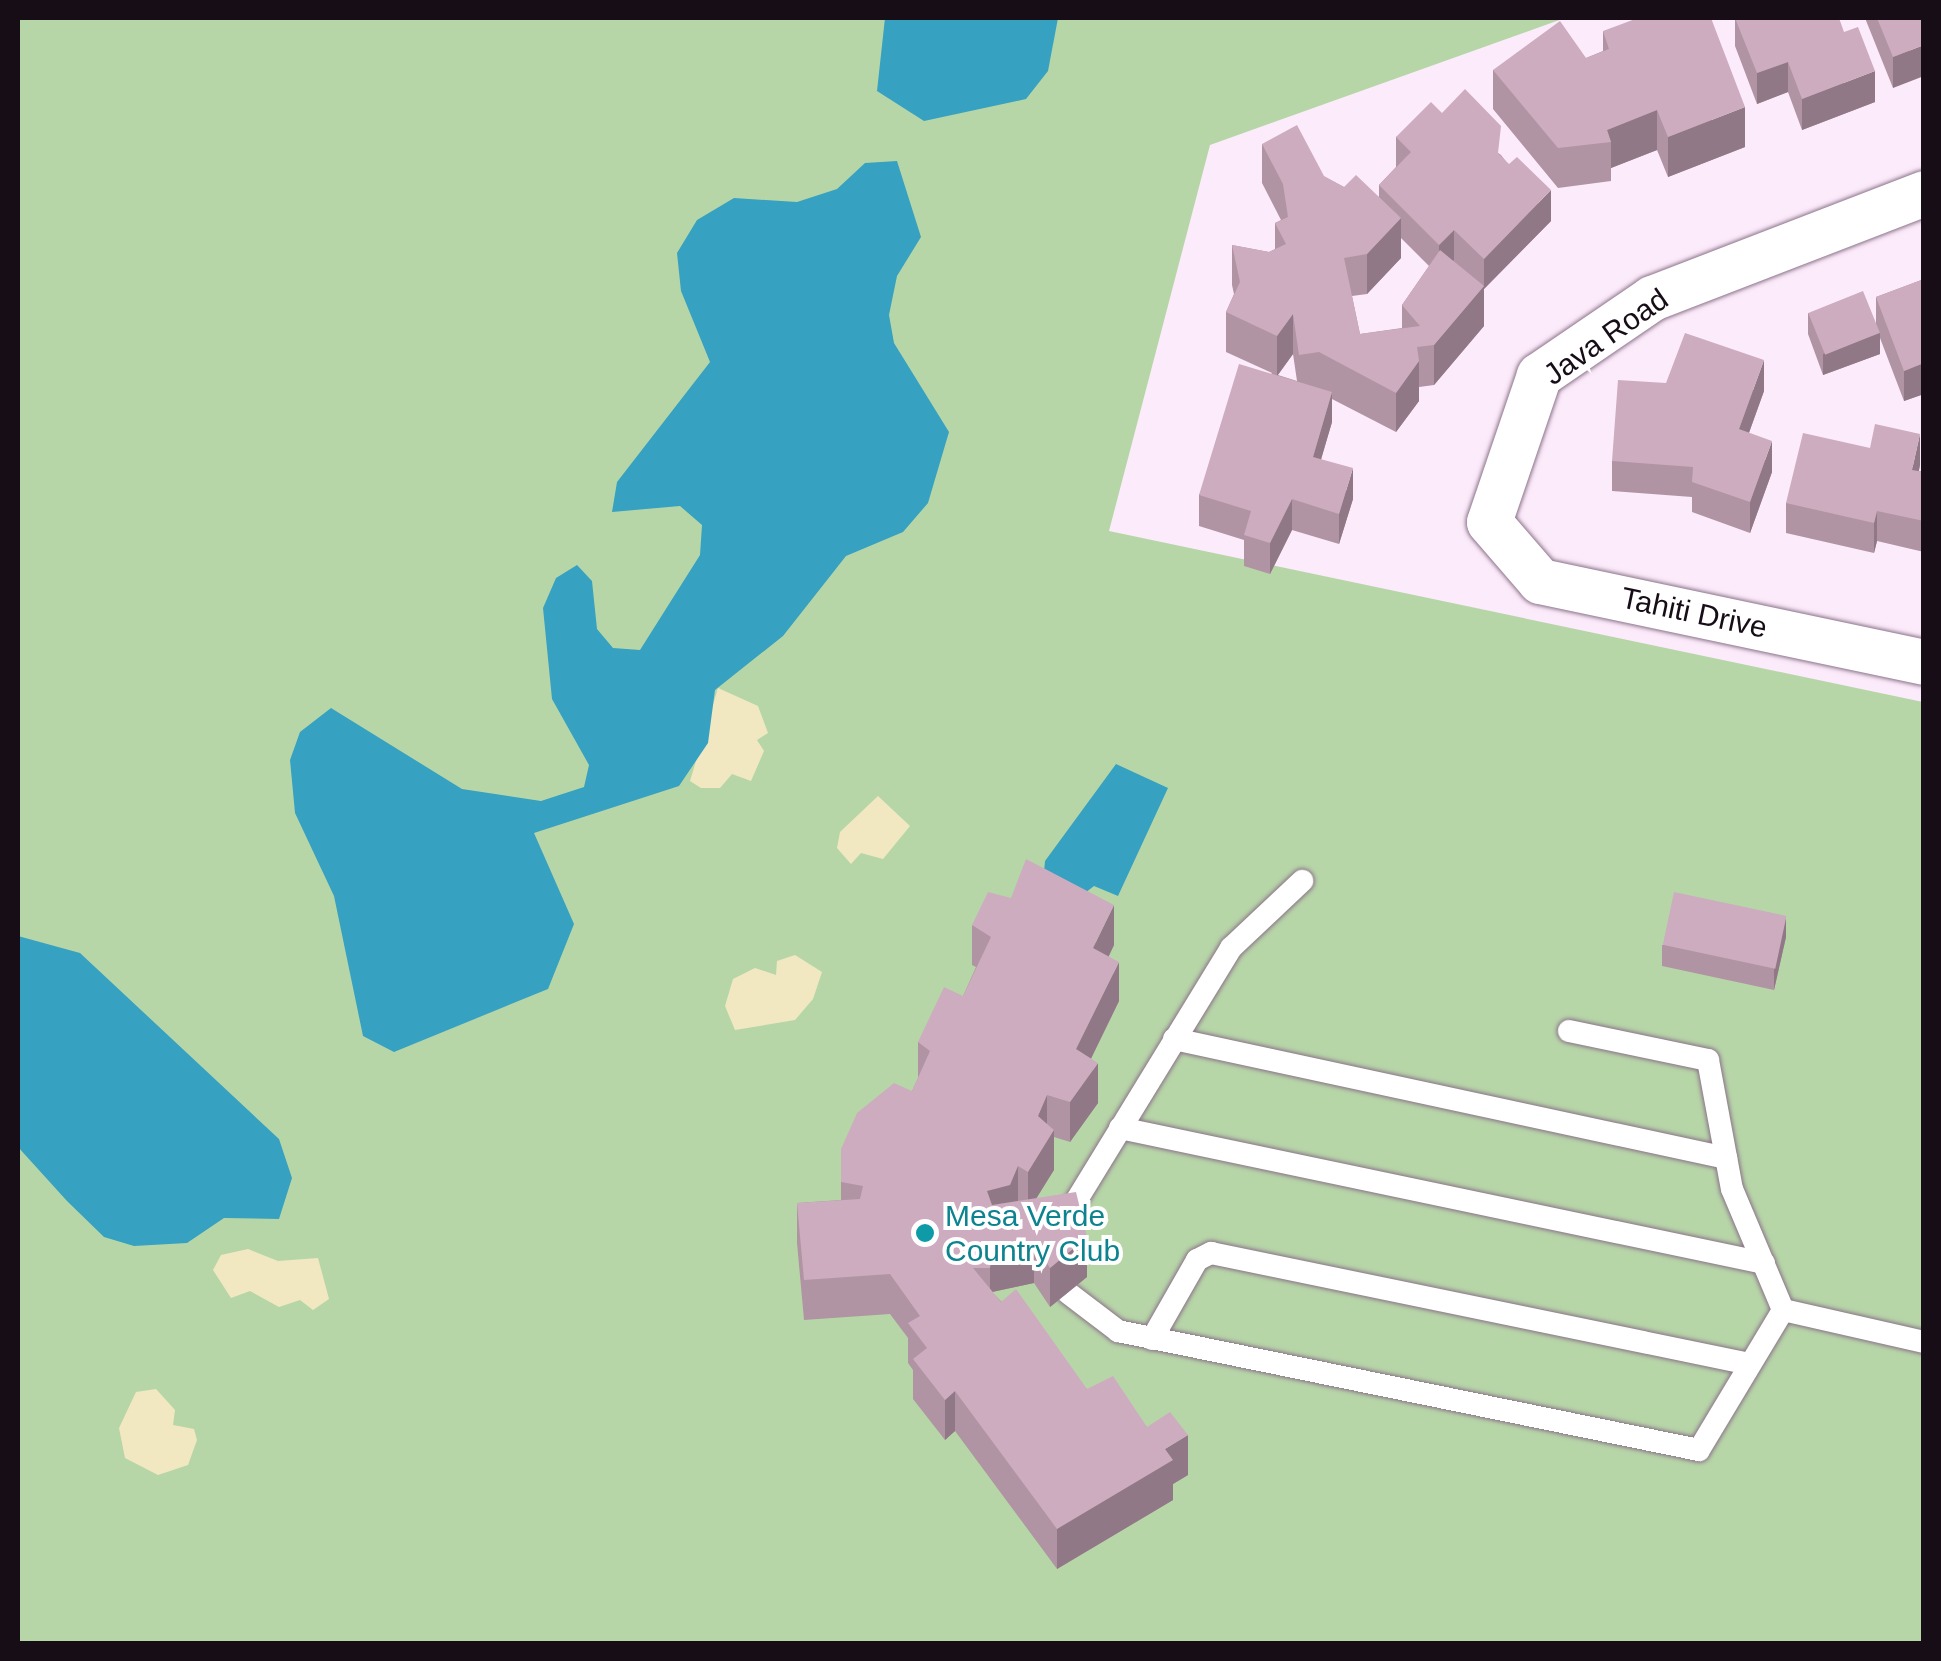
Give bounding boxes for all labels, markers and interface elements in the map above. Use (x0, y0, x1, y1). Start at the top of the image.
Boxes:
street label: Java Road (1537, 281, 1675, 393)
street label: Tahiti Drive (1618, 580, 1770, 646)
place label: Mesa Verde Country Club (945, 1198, 1120, 1268)
marker: Mesa Verde Country Club (914, 1222, 936, 1244)

